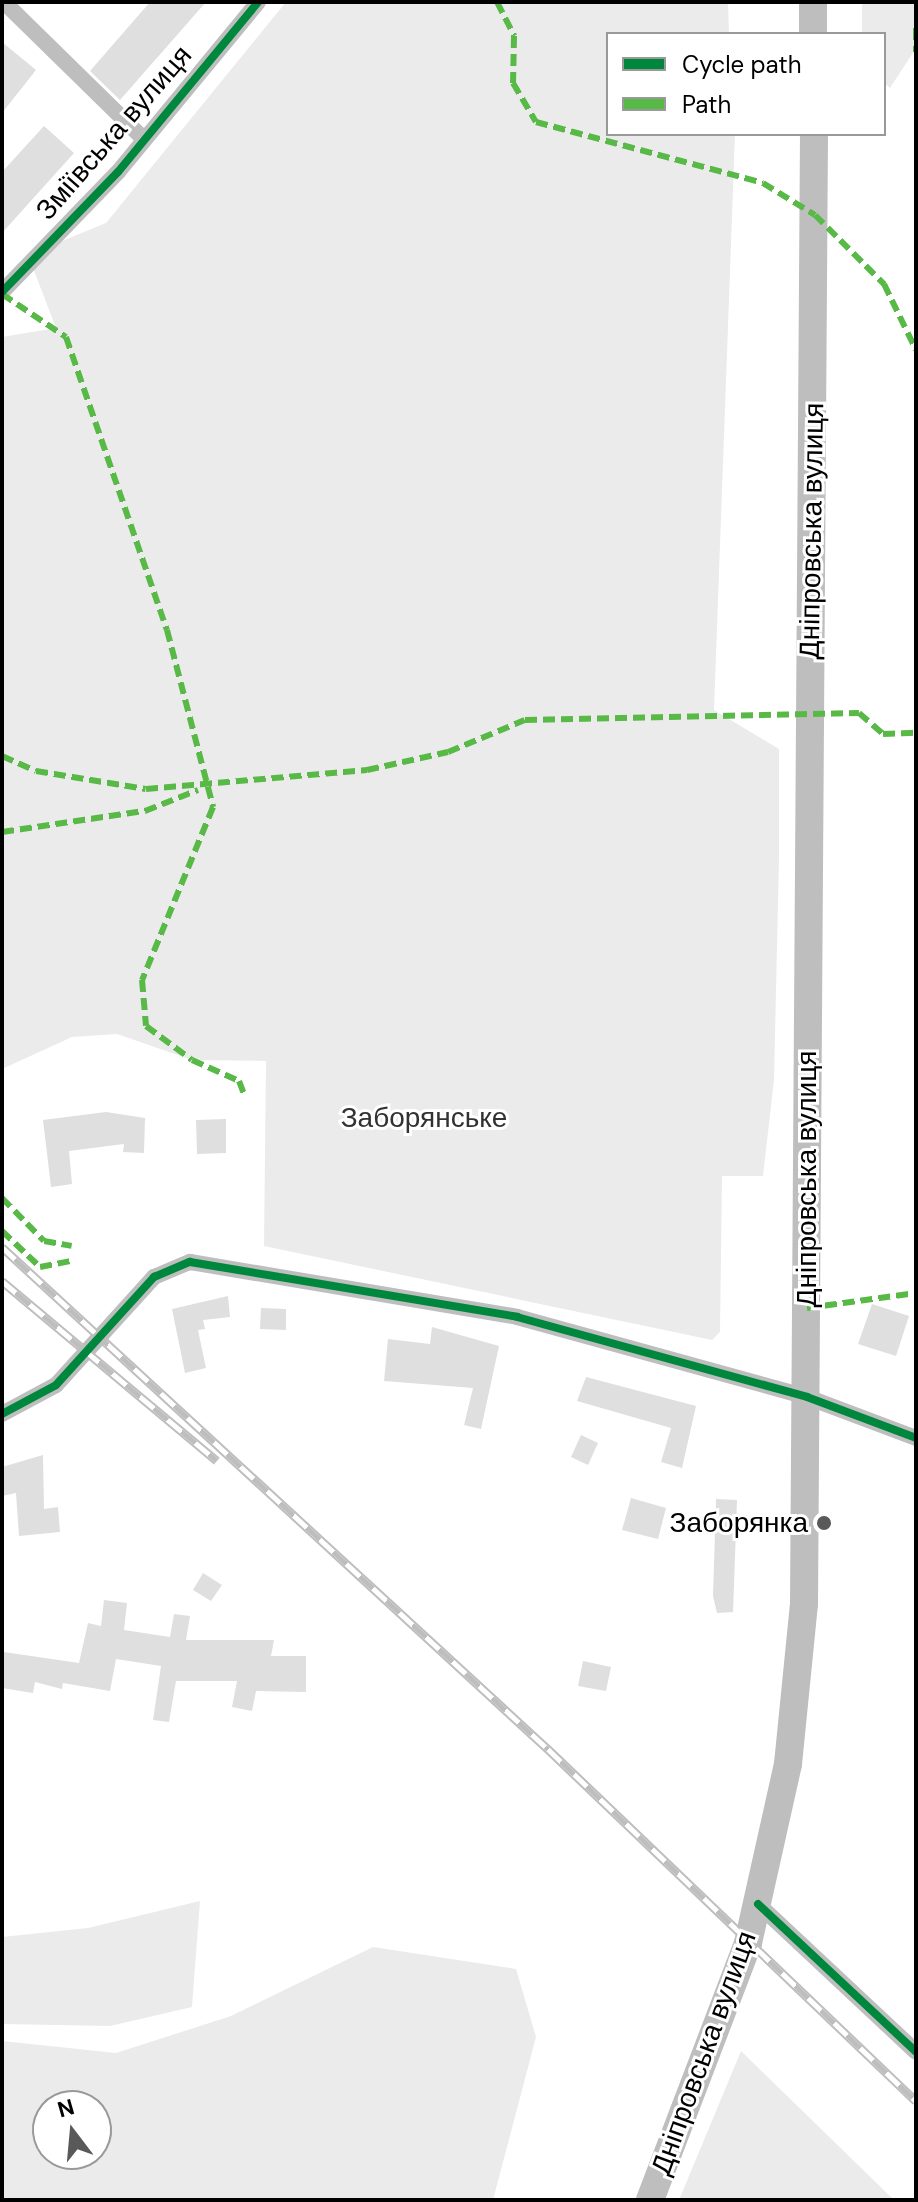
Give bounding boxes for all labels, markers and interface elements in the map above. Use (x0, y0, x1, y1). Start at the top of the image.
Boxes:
legend (606, 32, 886, 136)
street label: Зміївська вулиця (29, 39, 199, 227)
text: Cycle path (682, 49, 801, 80)
text: Path (682, 89, 731, 120)
street label: Дніпровська вулиця (793, 402, 831, 660)
street label: Дніпровська вулиця (790, 1051, 824, 1307)
park label: Заборянське (341, 1101, 507, 1135)
place label: Заборянка (670, 1506, 808, 1540)
marker: Заборянка (815, 1514, 833, 1532)
street label: Дніпровська вулиця (644, 1927, 764, 2179)
north arrow (32, 2090, 112, 2170)
text: N (54, 2092, 78, 2125)

